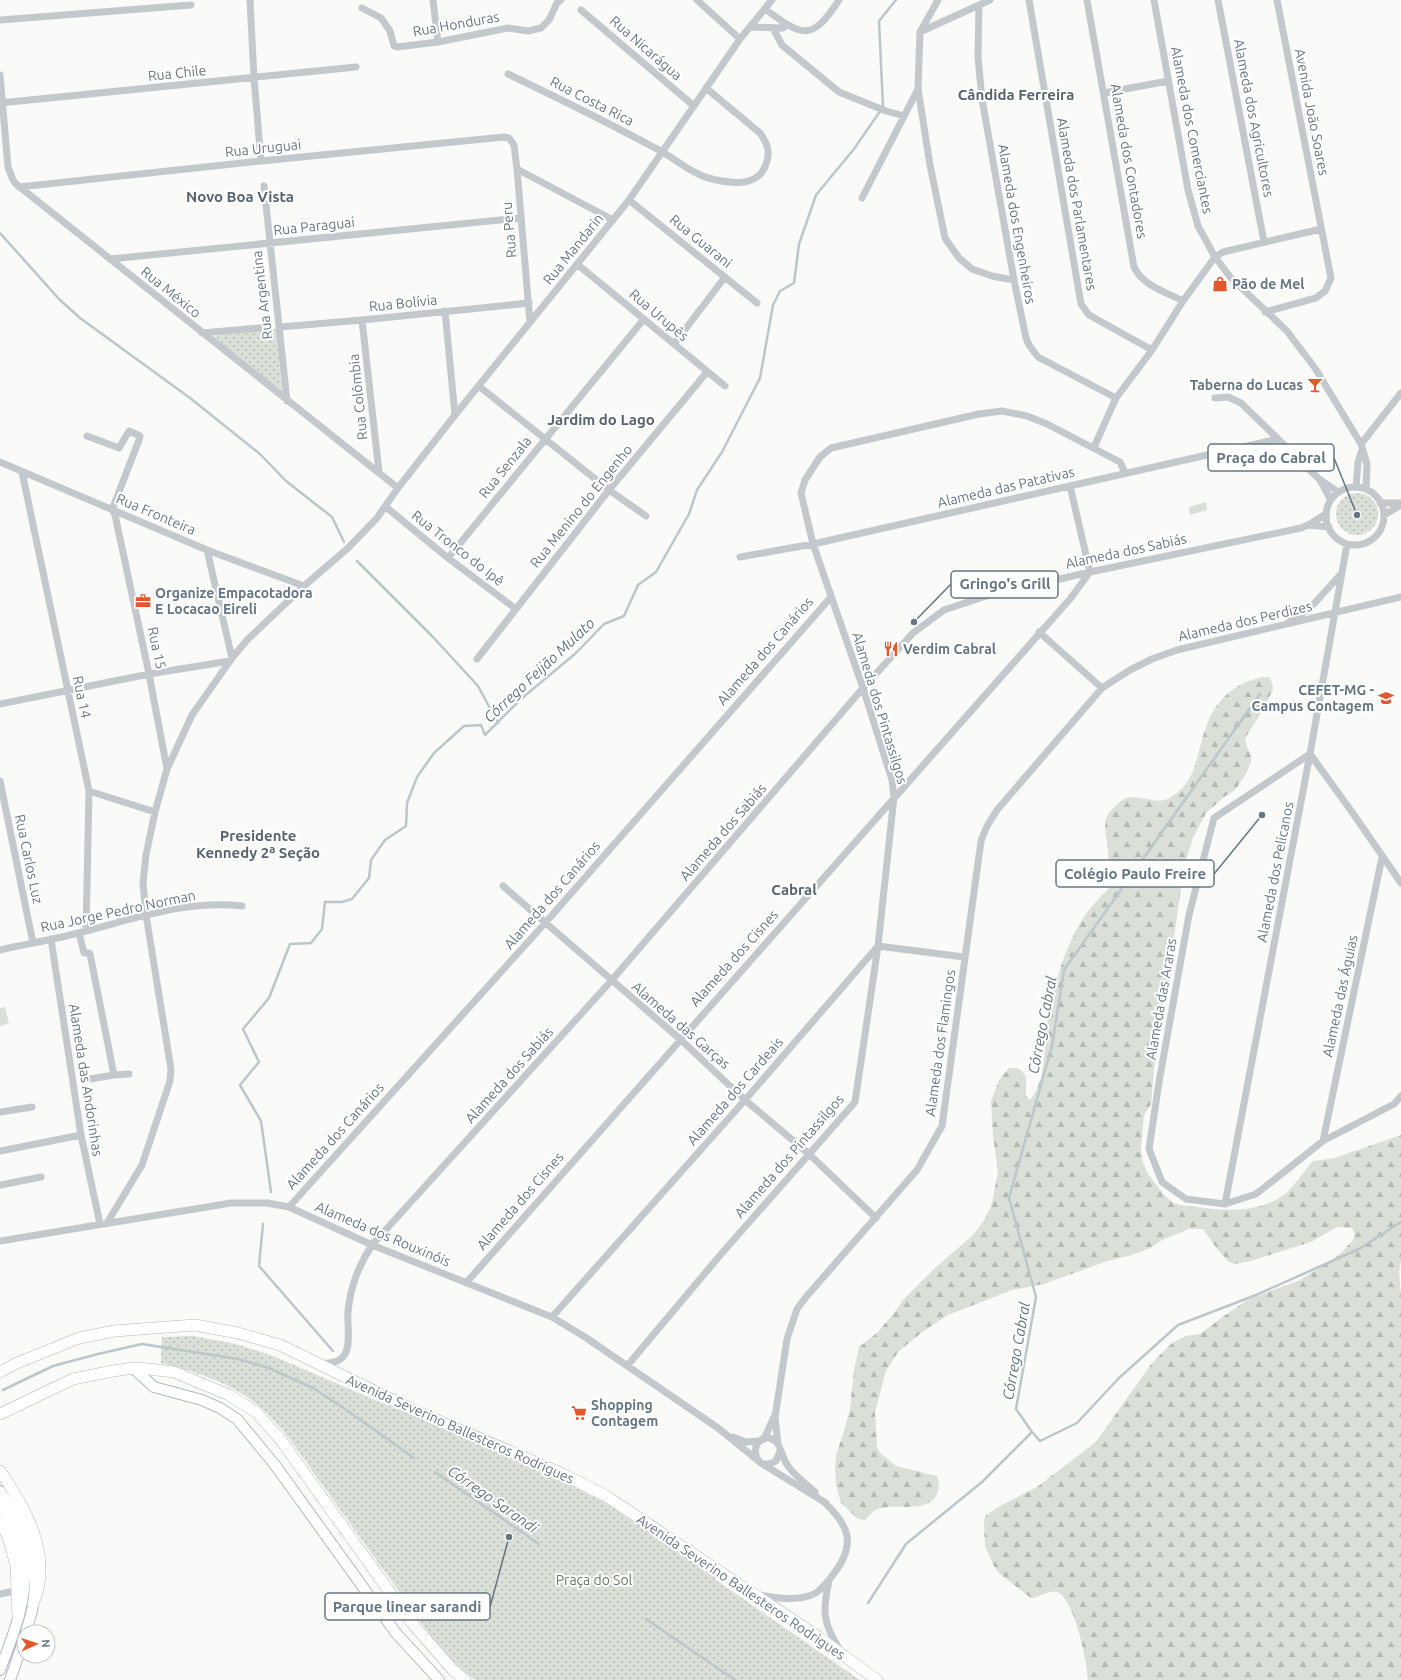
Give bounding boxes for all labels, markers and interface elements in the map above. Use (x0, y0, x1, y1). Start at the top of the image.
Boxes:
street label: Rua Honduras (411, 8, 501, 40)
street label: Rua Nicarágua (607, 12, 685, 84)
street label: Alameda dos Agricultores (1231, 38, 1277, 198)
street label: Alameda dos Comerciantes (1168, 45, 1216, 215)
street label: Avenida João Soares (1292, 47, 1332, 177)
street label: Rua Chile (147, 62, 207, 84)
street label: Rua Costa Rica (548, 73, 636, 129)
street label: Alameda dos Contadores (1107, 82, 1151, 240)
district label: Cândida Ferreira (958, 86, 1074, 103)
street label: Alameda dos Parlamentares (1054, 116, 1100, 292)
street label: Rua Uruguai (224, 136, 302, 160)
street label: Alameda dos Engenheiros (995, 143, 1039, 305)
district label: Novo Boa Vista (186, 188, 294, 205)
street label: Rua Peru (499, 201, 519, 259)
street label: Rua Mandarin (540, 210, 606, 288)
street label: Rua Guarani (667, 211, 735, 271)
street label: Rua Paraguai (273, 214, 355, 238)
street label: Rua Argentina (249, 250, 275, 340)
street label: Rua México (138, 263, 204, 321)
shop icon: Pão de Mel (1211, 275, 1229, 293)
place label: Pão de Mel (1232, 276, 1305, 292)
street label: Rua Urupês (626, 286, 692, 344)
street label: Rua Bolívia (368, 291, 438, 315)
street label: Rua Colômbia (346, 353, 370, 441)
bar icon: Taberna do Lucas (1306, 376, 1324, 394)
place label: Taberna do Lucas (1190, 377, 1303, 393)
district label: Jardim do Lago (547, 411, 655, 428)
street label: Rua Senzala (475, 433, 535, 501)
street label: Rua Menino do Engenho (527, 441, 635, 571)
callout: Praça do Cabral (1208, 444, 1334, 471)
text: Praça do Cabral (1216, 449, 1326, 467)
street label: Alameda das Patativas (936, 463, 1076, 511)
street label: Rua Fronteira (114, 490, 198, 538)
street label: Rua Tronco do Ipê (409, 507, 507, 589)
street label: Alameda dos Sabiás (1064, 530, 1188, 572)
callout: Gringo's Grill (951, 571, 1058, 598)
text: Gringo's Grill (959, 575, 1051, 592)
place label: Organize Empacotadora E Locacao Eireli (155, 585, 313, 617)
office icon: Organize Empacotadora E Locacao Eireli (134, 592, 152, 610)
street label: Alameda dos Canários (714, 594, 816, 708)
street label: Alameda dos Perdizes (1177, 598, 1313, 644)
water label: Córrego Feijão Mulato (480, 614, 598, 726)
street label: Rua 15 (145, 625, 169, 671)
street label: Alameda dos Pintassilgos (849, 630, 911, 786)
restaurant icon: Verdim Cabral (882, 640, 900, 658)
place label: Verdim Cabral (903, 641, 996, 657)
street label: Rua 14 (70, 674, 94, 720)
place label: CEFET-MG - Campus Contagem (1252, 682, 1374, 714)
school or university icon: CEFET-MG - Campus Contagem (1377, 689, 1395, 707)
street label: Alameda dos Sabiás (676, 780, 770, 884)
street label: Alameda dos Pelicanos (1254, 800, 1296, 944)
street label: Rua Carlos Luz (12, 813, 46, 905)
district label: Presidente Kennedy 2ª Seção (196, 827, 320, 862)
street label: Alameda dos Canários (501, 838, 603, 952)
callout: Colégio Paulo Freire (1056, 860, 1214, 887)
text: Colégio Paulo Freire (1064, 865, 1206, 882)
district label: Cabral (771, 881, 817, 898)
street label: Rua Jorge Pedro Norman (39, 887, 197, 935)
street label: Alameda dos Cisnes (687, 907, 781, 1009)
street label: Alameda das Águias (1318, 933, 1361, 1059)
street label: Alameda das Araras (1142, 937, 1180, 1061)
street label: Alameda dos Flamingos (922, 969, 958, 1117)
water label: Córrego Cabral (1024, 974, 1060, 1075)
street label: Alameda das Garças (629, 978, 733, 1072)
street label: Alameda das Andorinhas (66, 1002, 106, 1158)
street label: Alameda dos Sabiás (462, 1024, 556, 1126)
street label: Alameda dos Cardeais (684, 1034, 786, 1148)
street label: Alameda dos Canários (283, 1079, 387, 1193)
street label: Alameda dos Pintassilgos (731, 1091, 847, 1221)
street label: Alameda dos Cisnes (473, 1149, 567, 1253)
street label: Alameda dos Rouxinóis (313, 1198, 453, 1270)
water label: Córrego Cabral (999, 1300, 1033, 1401)
street label: Avenida Severino Ballesteros Rodrigues (343, 1371, 577, 1487)
place label: Shopping Contagem (591, 1397, 658, 1429)
supermarket icon: Shopping Contagem (570, 1404, 588, 1422)
water label: Córrego Sarandi (445, 1462, 542, 1537)
street label: Avenida Severino Ballesteros Rodrigues (634, 1511, 848, 1663)
park label: Praça do Sol (556, 1572, 633, 1588)
callout: Parque linear sarandi (325, 1593, 490, 1620)
text: Parque linear sarandi (333, 1598, 481, 1615)
north arrow (16, 1624, 56, 1664)
text: N (40, 1639, 52, 1648)

